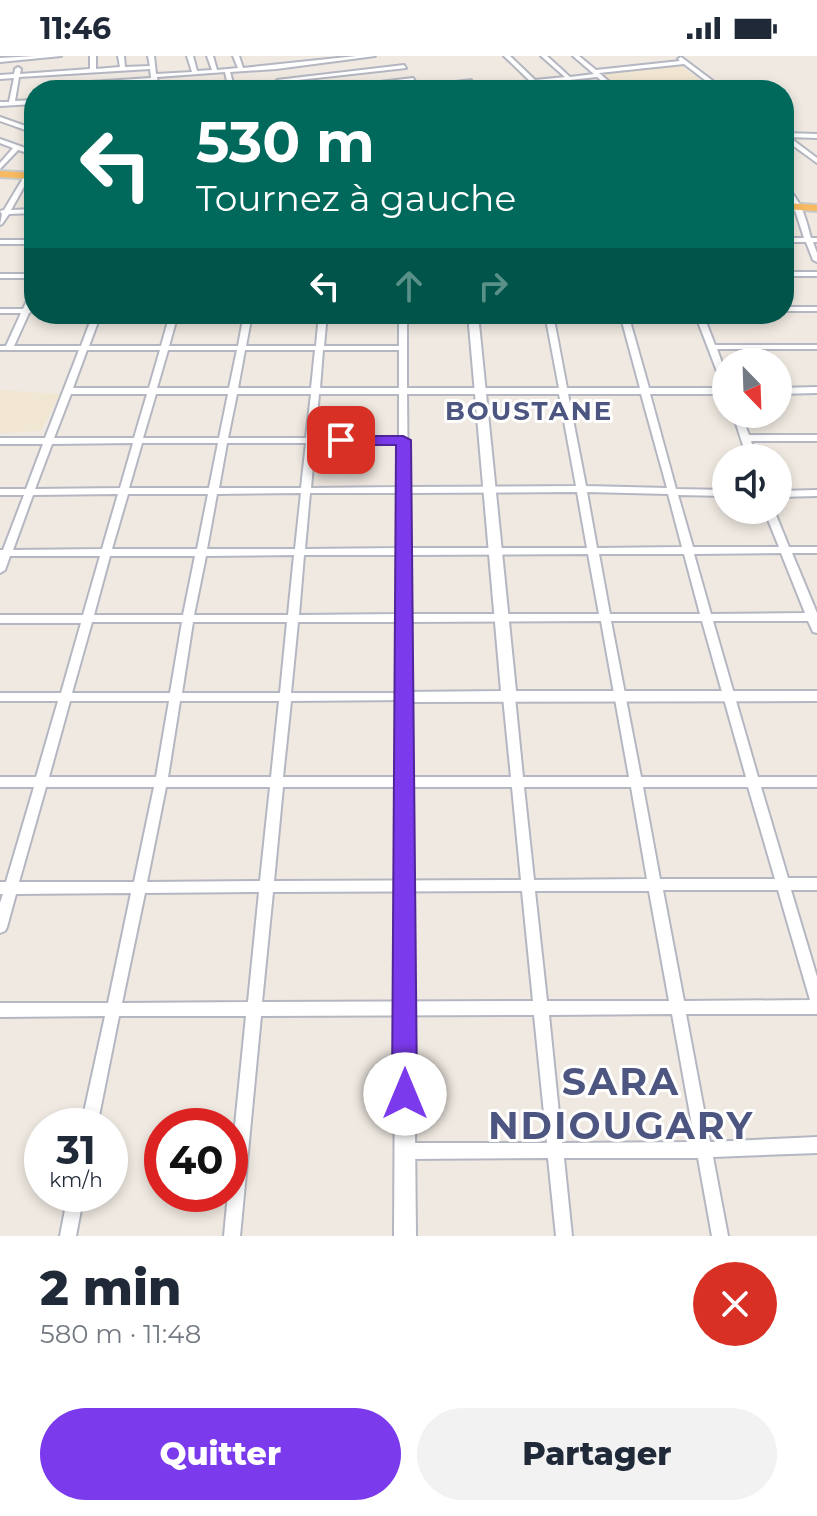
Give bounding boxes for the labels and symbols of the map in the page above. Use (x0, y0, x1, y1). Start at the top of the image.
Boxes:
north arrow (712, 348, 792, 428)
district label: BOUSTANE (445, 395, 613, 427)
pin (307, 406, 375, 474)
position arrow (363, 1052, 447, 1136)
district label: SARA NDIOUGARY (488, 1058, 754, 1149)
speed limit sign: 40 (144, 1108, 248, 1212)

